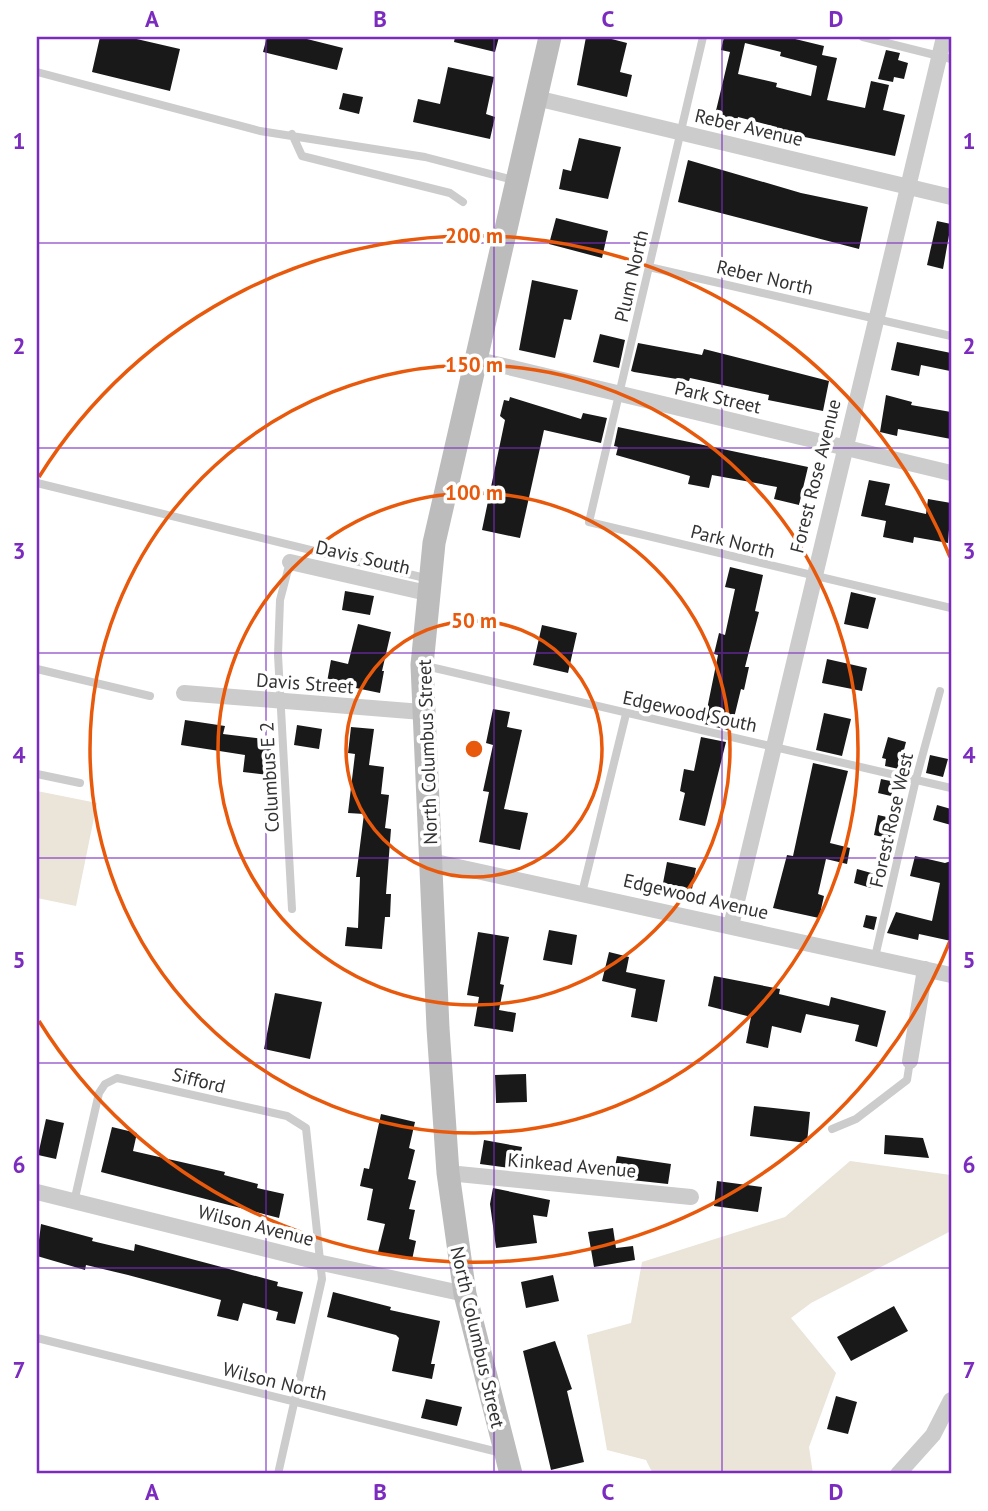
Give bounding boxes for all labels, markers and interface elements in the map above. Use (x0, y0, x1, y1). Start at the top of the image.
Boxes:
text: A (145, 4, 159, 33)
text: B (373, 4, 387, 33)
text: C (602, 4, 615, 33)
text: D (829, 4, 843, 33)
street label: Reber Avenue (693, 103, 805, 151)
text: 1 (12, 126, 26, 155)
text: 1 (962, 126, 976, 155)
text: 200 m (445, 222, 503, 249)
street label: Plum North (609, 228, 653, 324)
street label: Reber North (714, 254, 816, 300)
text: 2 (12, 331, 26, 360)
text: 2 (962, 331, 976, 360)
text: 150 m (445, 351, 503, 378)
street label: Park Street (672, 375, 764, 419)
street label: Forest Rose Avenue (784, 397, 846, 555)
text: 100 m (445, 479, 503, 506)
street label: Park North (688, 519, 778, 563)
street label: Davis South (313, 534, 413, 580)
text: 3 (12, 536, 26, 565)
text: 3 (962, 536, 976, 565)
text: 50 m (451, 607, 497, 634)
street label: North Columbus Street (412, 658, 442, 845)
street label: Davis Street (255, 668, 355, 698)
street label: Edgewood South (621, 685, 759, 737)
street label: Columbus E 2 (254, 721, 284, 833)
centre of rings (462, 737, 486, 761)
text: 4 (12, 740, 26, 769)
text: 4 (962, 740, 976, 769)
street label: Forest Rose West (864, 750, 918, 890)
street label: Edgewood Avenue (621, 868, 771, 924)
text: 5 (12, 945, 26, 974)
text: 5 (962, 945, 976, 974)
street label: Sifford (170, 1062, 228, 1098)
street label: Kinkead Avenue (507, 1147, 637, 1183)
text: 6 (12, 1150, 26, 1179)
text: 6 (962, 1150, 976, 1179)
street label: Wilson Avenue (195, 1199, 317, 1251)
street label: North Columbus Street (445, 1244, 511, 1431)
text: 7 (12, 1355, 26, 1384)
text: 7 (962, 1355, 976, 1384)
street label: Wilson North (220, 1356, 330, 1406)
text: A (145, 1477, 159, 1506)
text: B (373, 1477, 387, 1506)
text: C (602, 1477, 615, 1506)
text: D (829, 1477, 843, 1506)

